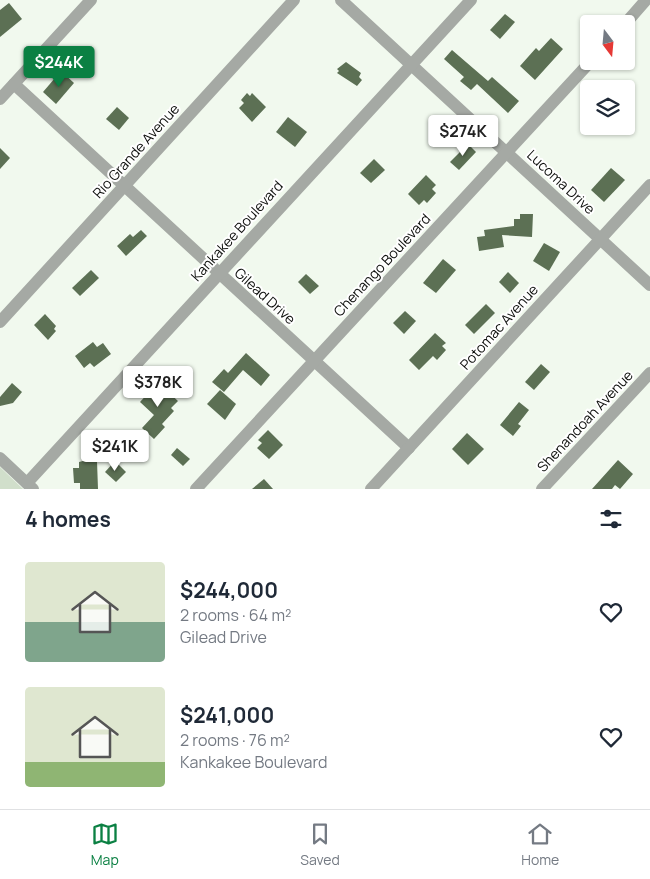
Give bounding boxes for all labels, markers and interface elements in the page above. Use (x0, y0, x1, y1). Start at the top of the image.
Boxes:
north arrow (580, 15, 635, 70)
map controls (580, 15, 635, 135)
pin: $244K (24, 46, 94, 88)
text: $244K (35, 51, 83, 73)
button: layers (580, 80, 635, 135)
street label: Rio Grande Avenue (88, 99, 183, 202)
pin: $274K (428, 114, 498, 157)
text: $274K (439, 120, 487, 142)
street label: Lucoma Drive (523, 145, 599, 218)
street label: Kankakee Boulevard (186, 176, 287, 285)
street label: Chenango Boulevard (329, 209, 434, 320)
street label: Gilead Drive (231, 263, 300, 328)
street label: Potomac Avenue (455, 280, 542, 373)
pin: $378K (123, 366, 193, 408)
street label: Shenandoah Avenue (532, 366, 637, 476)
text: $378K (134, 371, 182, 393)
pin: $241K (80, 430, 150, 472)
text: $241K (92, 435, 138, 457)
text: 4 homes (25, 505, 111, 533)
icon: filters (597, 505, 625, 533)
text: $244,000 (180, 576, 278, 604)
icon: home (65, 582, 125, 642)
icon: heart (597, 598, 625, 626)
text: 2 rooms · 64 m² (180, 604, 291, 626)
text: Gilead Drive (180, 626, 267, 648)
text: $241,000 (180, 701, 274, 729)
icon: home (65, 707, 125, 767)
icon: heart (597, 723, 625, 751)
text: 2 rooms · 76 m² (180, 729, 290, 751)
text: Kankakee Boulevard (180, 751, 328, 773)
tab: Map (91, 820, 119, 869)
tab: Saved (300, 820, 340, 869)
tab: Home (521, 820, 559, 869)

